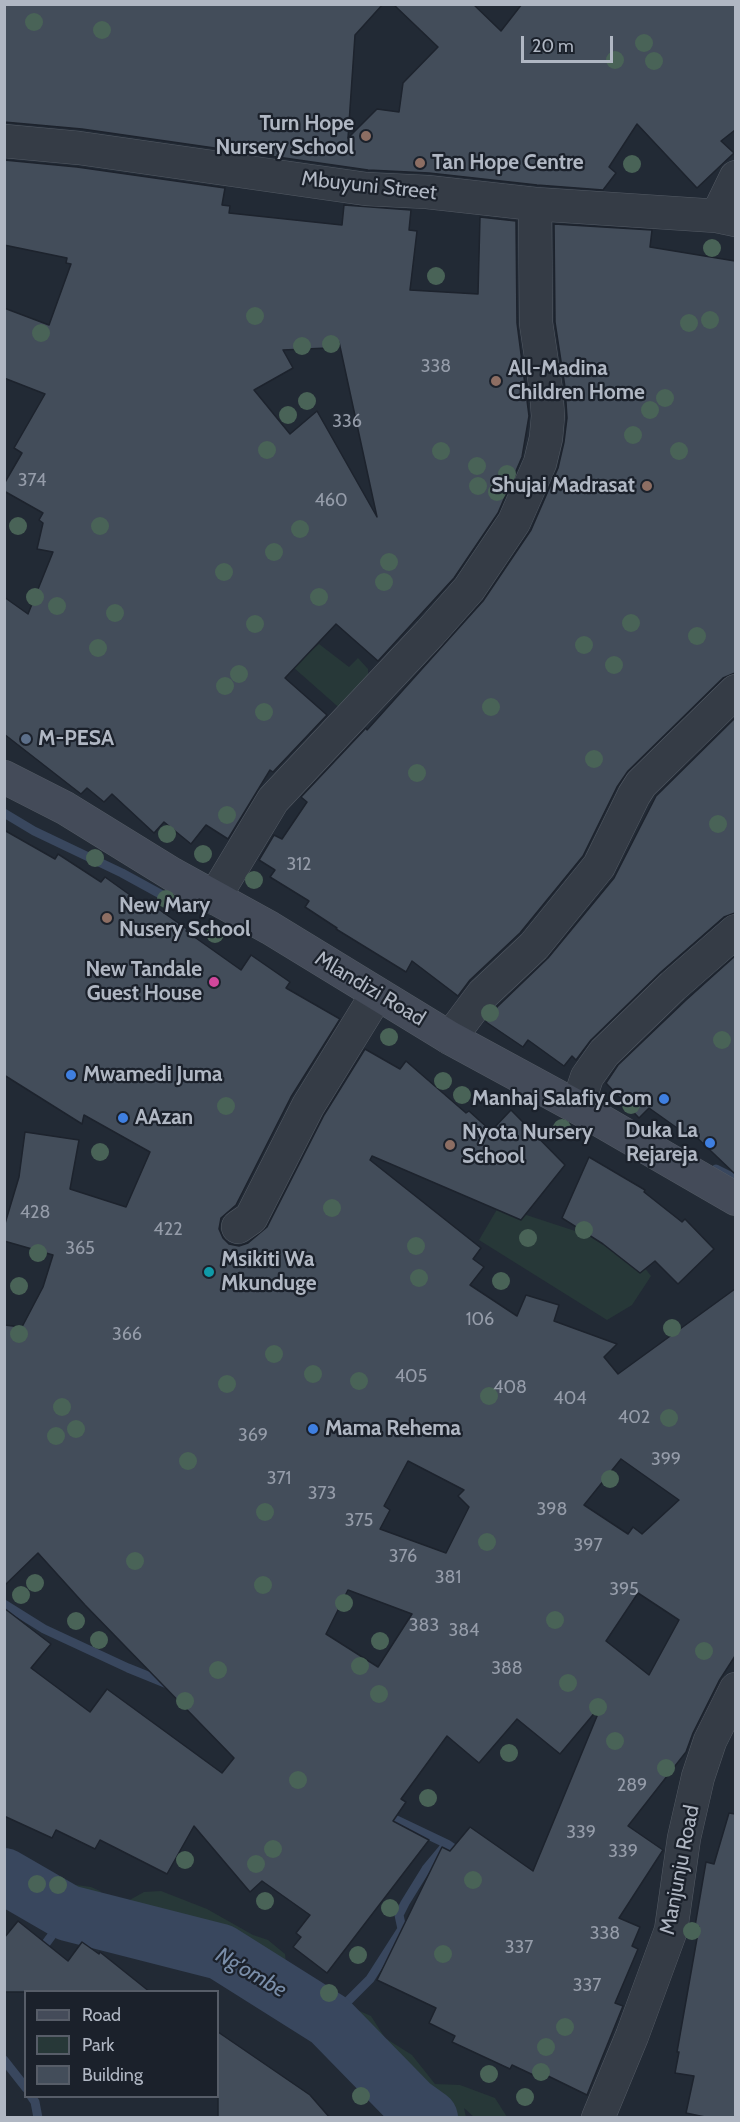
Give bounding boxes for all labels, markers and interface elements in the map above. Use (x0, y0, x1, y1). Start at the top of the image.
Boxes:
scale bar (524, 24, 616, 62)
text: 20 m (532, 35, 574, 57)
place label: Turn Hope Nursery School (215, 111, 354, 161)
marker: Turn Hope Nursery School (359, 129, 373, 143)
place label: Tan Hope Centre (432, 150, 583, 176)
marker: Tan Hope Centre (413, 156, 427, 170)
street label: Mbuyuni Street (300, 166, 438, 206)
house number: 338 (421, 356, 451, 378)
place label: All-Madina Children Home (508, 356, 645, 406)
marker: All-Madina Children Home (489, 374, 503, 388)
house number: 336 (332, 411, 362, 433)
house number: 374 (18, 470, 46, 492)
place label: Shujai Madrasat (491, 473, 635, 499)
marker: Shujai Madrasat (640, 479, 654, 493)
house number: 460 (314, 490, 348, 512)
place label: M-PESA (38, 726, 114, 752)
marker: M-PESA (19, 732, 33, 746)
house number: 312 (286, 854, 312, 876)
place label: New Mary Nusery School (119, 893, 251, 943)
marker: New Mary Nusery School (100, 911, 114, 925)
street label: Mlandizi Road (310, 946, 430, 1032)
place label: New Tandale Guest House (85, 957, 202, 1007)
marker: New Tandale Guest House (207, 975, 221, 989)
place label: Mwamedi Juma (83, 1062, 222, 1088)
marker: Mwamedi Juma (64, 1068, 78, 1082)
place label: Manhaj Salafiy.Com (472, 1086, 652, 1112)
marker: Manhaj Salafiy.Com (657, 1092, 671, 1106)
place label: AAzan (135, 1105, 193, 1131)
marker: AAzan (116, 1111, 130, 1125)
place label: Duka La Rejareja (625, 1118, 698, 1168)
place label: Nyota Nursery School (462, 1120, 593, 1170)
marker: Duka La Rejareja (703, 1136, 717, 1150)
marker: Nyota Nursery School (443, 1138, 457, 1152)
house number: 428 (20, 1202, 50, 1224)
house number: 422 (153, 1219, 183, 1241)
house number: 365 (65, 1238, 95, 1260)
place label: Msikiti Wa Mkunduge (221, 1247, 316, 1297)
marker: Msikiti Wa Mkunduge (202, 1265, 216, 1279)
house number: 106 (466, 1309, 494, 1331)
house number: 366 (112, 1324, 142, 1346)
house number: 405 (395, 1366, 427, 1388)
house number: 408 (493, 1377, 527, 1399)
house number: 404 (553, 1388, 587, 1410)
house number: 402 (618, 1407, 650, 1429)
place label: Mama Rehema (325, 1416, 461, 1442)
marker: Mama Rehema (306, 1422, 320, 1436)
house number: 369 (238, 1425, 268, 1447)
house number: 399 (651, 1449, 681, 1471)
house number: 371 (267, 1468, 291, 1490)
house number: 373 (308, 1483, 336, 1505)
house number: 398 (537, 1499, 567, 1521)
house number: 375 (345, 1510, 373, 1532)
house number: 397 (573, 1535, 603, 1557)
house number: 376 (389, 1546, 417, 1568)
house number: 381 (435, 1567, 461, 1589)
house number: 395 (609, 1579, 639, 1601)
house number: 383 (409, 1615, 439, 1637)
house number: 384 (448, 1620, 480, 1642)
house number: 388 (491, 1658, 523, 1680)
house number: 289 (617, 1775, 647, 1797)
street label: Manjunju Road (655, 1803, 705, 1937)
house number: 339 (566, 1822, 596, 1844)
house number: 339 (608, 1841, 638, 1863)
house number: 338 (590, 1923, 620, 1945)
house number: 337 (505, 1937, 533, 1959)
water label: Ng'ombe (211, 1942, 291, 2004)
house number: 337 (573, 1975, 601, 1997)
legend (24, 1990, 219, 2098)
text: Road (82, 2004, 121, 2026)
text: Park (82, 2034, 114, 2056)
text: Building (82, 2064, 143, 2086)

